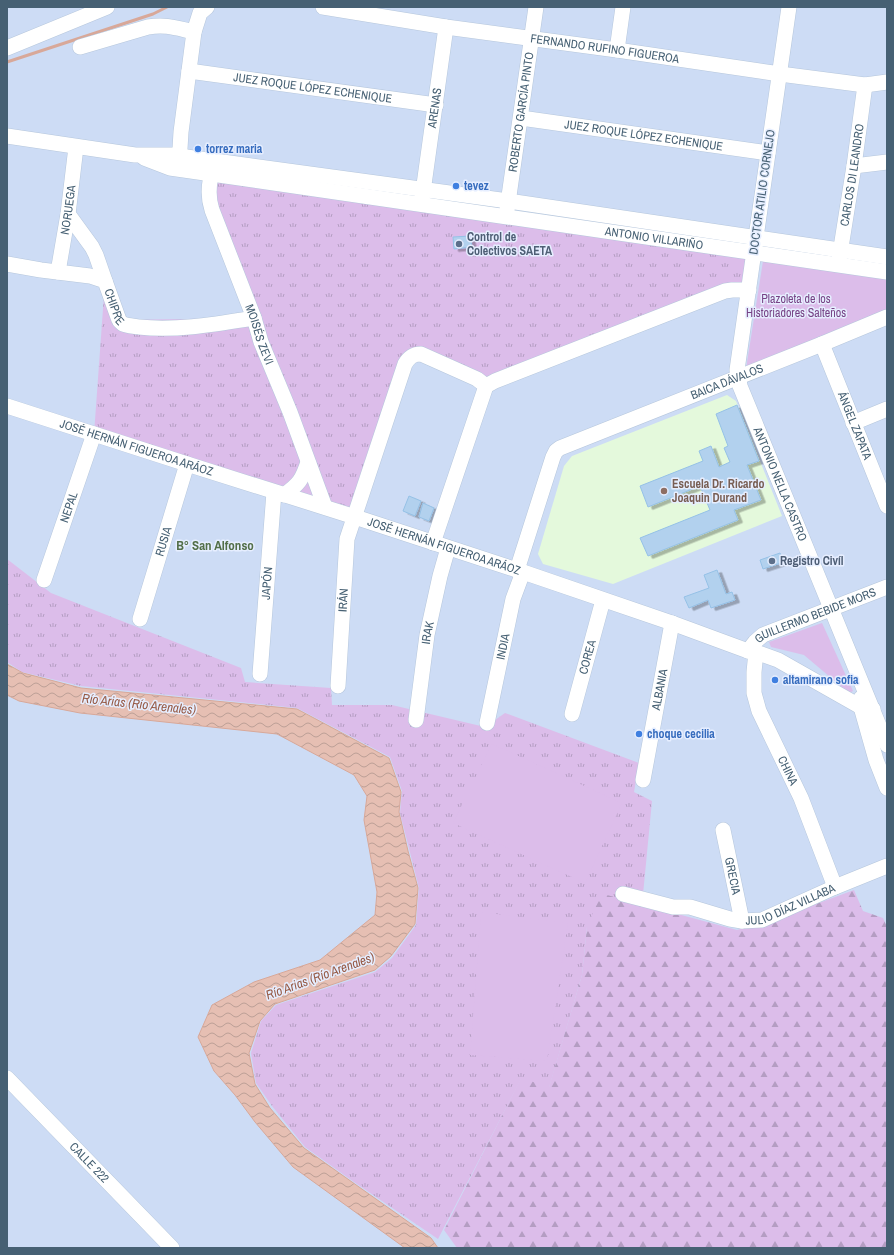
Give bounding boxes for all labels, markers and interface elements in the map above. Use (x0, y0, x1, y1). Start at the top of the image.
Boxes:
street label: FERNANDO RUFINO FIGUEROA (530, 30, 681, 67)
street label: ROBERTO GARCÍA PINTO (505, 51, 538, 173)
street label: JUEZ ROQUE LÓPEZ ECHENIQUE (233, 69, 393, 107)
street label: ARENAS (424, 86, 445, 130)
street label: JUEZ ROQUE LÓPEZ ECHENIQUE (564, 116, 724, 155)
street label: CARLOS DI LEANDRO (836, 122, 868, 227)
street label: DOCTOR ATILIO CORNEJO (745, 128, 779, 255)
place label: torrez maria (206, 141, 263, 157)
marker: torrez maria (193, 144, 203, 154)
place label: tevez (464, 178, 489, 194)
marker: tevez (451, 181, 461, 191)
street label: NORUEGA (57, 184, 79, 236)
street label: ANTONIO VILLARIÑO (603, 223, 705, 253)
place label: Control de Colectivos SAETA (467, 229, 553, 259)
marker: Control de Colectivos SAETA (454, 239, 464, 249)
street label: CHIPRE (100, 286, 128, 329)
park label: Plazoleta de los Historiadores Salteños (746, 291, 846, 321)
street label: MOISÉS ZEVI (241, 302, 277, 367)
street label: BAICA DÁVALOS (688, 360, 766, 403)
street label: ÁNGEL ZAPATA (834, 388, 876, 462)
street label: JOSÉ HERNÁN FIGUEROA ARÁOZ (58, 416, 215, 480)
street label: ANTONIO NELLA CASTRO (749, 424, 811, 544)
place label: Escuela Dr. Ricardo Joaquin Durand (672, 476, 764, 506)
marker: Escuela Dr. Ricardo Joaquin Durand (659, 486, 669, 496)
street label: NEPAL (56, 489, 82, 525)
street label: JOSÉ HERNÁN FIGUEROA ARÁOZ (366, 514, 523, 579)
street label: RUSIA (151, 524, 176, 558)
district label: B° San Alfonso (176, 537, 254, 554)
place label: Registro Civíl (780, 553, 844, 569)
marker: Registro Civíl (767, 556, 777, 566)
street label: JAPÓN (258, 566, 276, 600)
street label: GUILLERMO BEBIDE MORS (751, 584, 879, 647)
street label: IRÁN (335, 588, 352, 612)
street label: IRAK (418, 619, 438, 645)
street label: INDIA (492, 632, 514, 661)
street label: COREA (575, 638, 600, 676)
street label: ALBANIA (648, 667, 671, 712)
place label: altamirano sofia (783, 672, 859, 688)
marker: altamirano sofia (770, 675, 780, 685)
water label: Río Arias (Río Arenales) (81, 690, 197, 718)
place label: choque cecilia (647, 726, 715, 742)
marker: choque cecilia (634, 729, 644, 739)
street label: CHINA (774, 753, 802, 788)
street label: GRECIA (721, 856, 744, 897)
street label: JULIO DÍAZ VILLABA (745, 880, 838, 929)
water label: Río Arias (Río Arenales) (263, 948, 377, 1004)
street label: CALLE 222 (66, 1139, 112, 1186)

